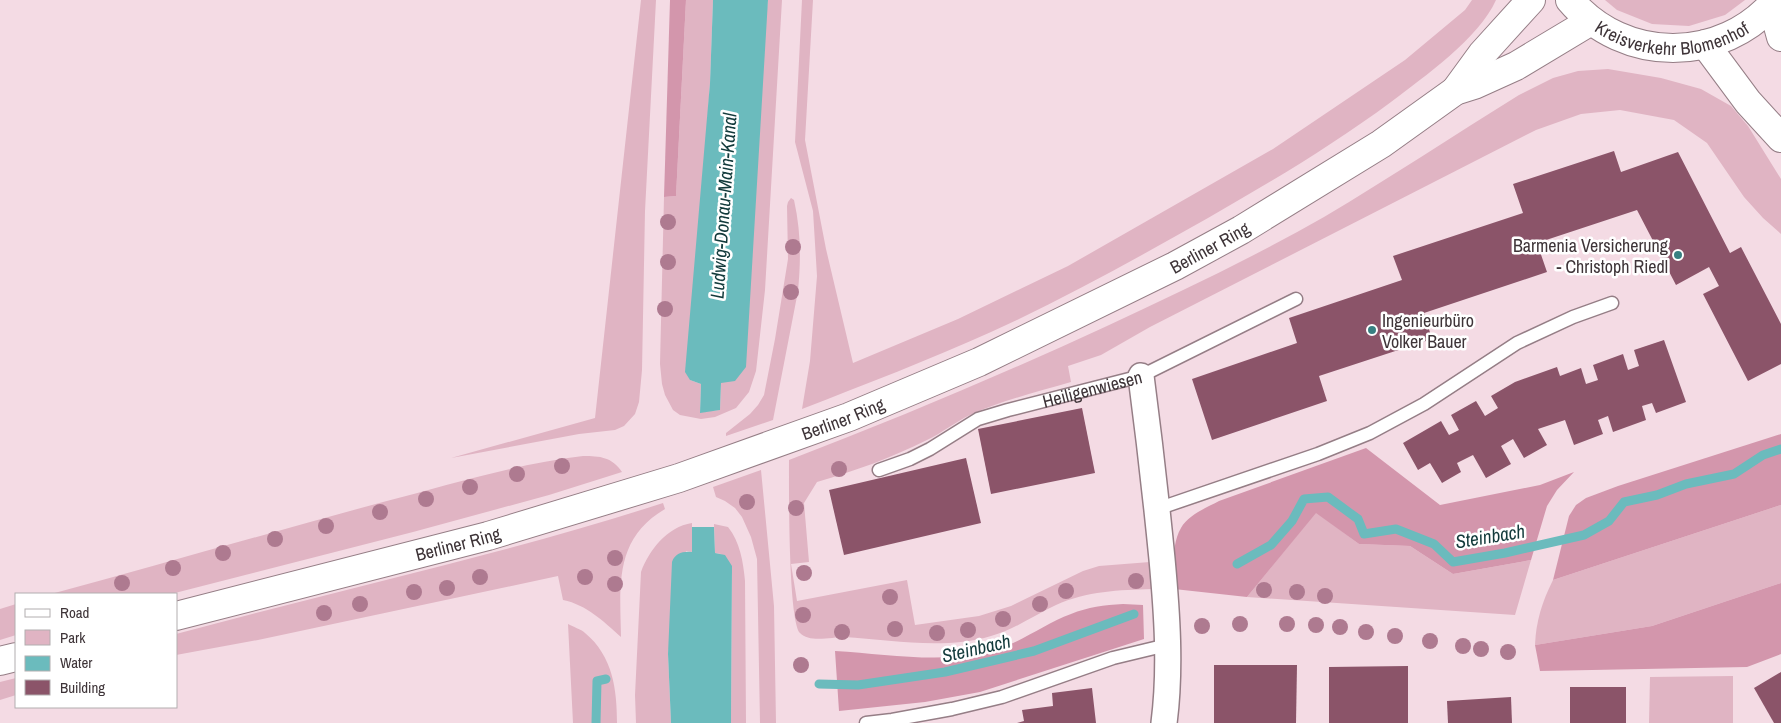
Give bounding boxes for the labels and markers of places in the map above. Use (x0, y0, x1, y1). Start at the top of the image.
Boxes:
place label: Barmenia Versicherung - Christoph Riedl (1513, 233, 1669, 279)
marker: Barmenia Versicherung - Christoph Riedl (1672, 249, 1684, 261)
place label: Ingenieurbüro Volker Bauer (1382, 308, 1474, 354)
marker: Ingenieurbüro Volker Bauer (1366, 324, 1378, 336)

